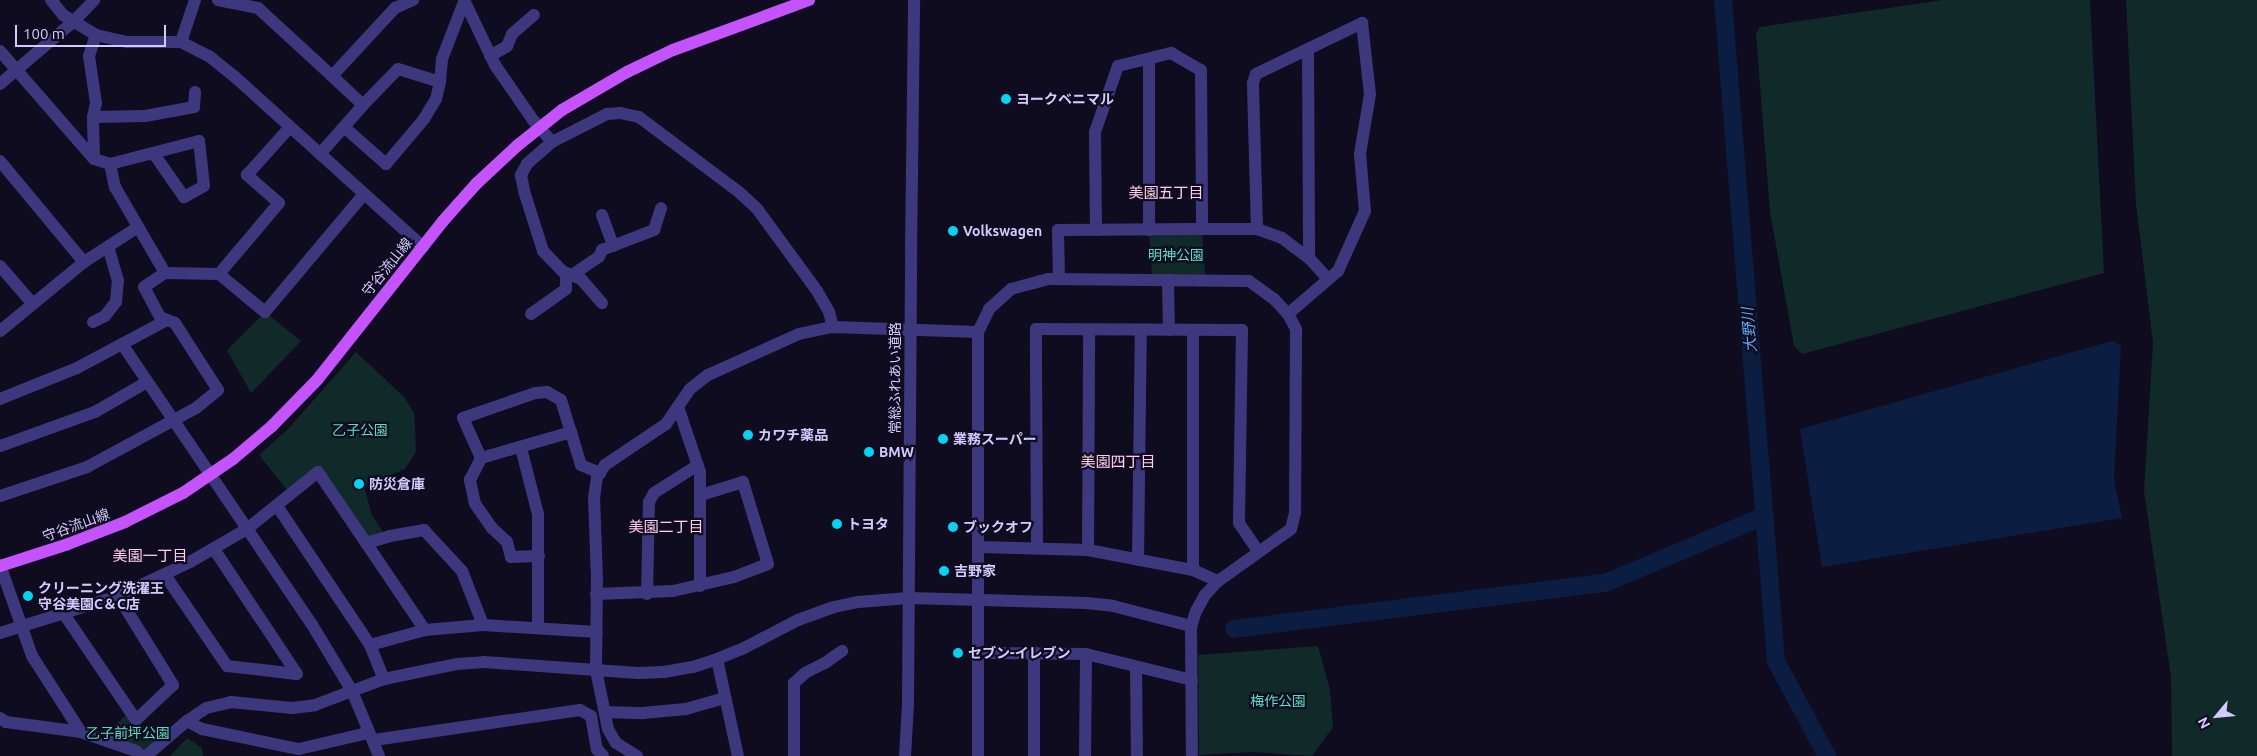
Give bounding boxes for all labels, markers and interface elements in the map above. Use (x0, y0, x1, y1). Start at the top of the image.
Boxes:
scale bar (18, 15, 169, 47)
text: 100 m (23, 25, 65, 42)
place label: ヨークベニマル (1016, 91, 1114, 107)
marker: ヨークベニマル (1000, 93, 1012, 105)
district label: 美園五丁目 (1129, 184, 1203, 202)
place label: Volkswagen (963, 223, 1042, 239)
marker: Volkswagen (947, 225, 959, 237)
street label: 守谷流山線 (358, 235, 416, 299)
park label: 明神公園 (1148, 247, 1204, 263)
water label: 大野川 (1738, 307, 1760, 353)
street label: 常総ふれあい道路 (887, 322, 903, 434)
park label: 乙子公園 (332, 422, 388, 438)
place label: カワチ薬品 (758, 427, 828, 443)
marker: カワチ薬品 (742, 429, 754, 441)
place label: 業務スーパー (953, 431, 1037, 447)
marker: 業務スーパー (937, 433, 949, 445)
place label: BMW (879, 444, 914, 460)
marker: BMW (863, 446, 875, 458)
district label: 美園四丁目 (1081, 453, 1155, 471)
place label: 防災倉庫 (369, 476, 425, 492)
marker: 防災倉庫 (353, 478, 365, 490)
street label: 守谷流山線 (40, 505, 112, 545)
place label: トヨタ (847, 516, 889, 532)
district label: 美園二丁目 (629, 518, 703, 536)
marker: トヨタ (831, 518, 843, 530)
place label: ブックオフ (963, 519, 1033, 535)
marker: ブックオフ (947, 521, 959, 533)
district label: 美園一丁目 (113, 547, 187, 565)
place label: 吉野家 (954, 563, 996, 579)
marker: 吉野家 (938, 565, 950, 577)
place label: クリーニング洗濯王 守谷美園C＆C店 (38, 580, 164, 612)
marker: クリーニング洗濯王 守谷美園C＆C店 (22, 590, 34, 602)
place label: セブン-イレブン (968, 645, 1071, 661)
marker: セブン-イレブン (952, 647, 964, 659)
north arrow (2192, 691, 2242, 741)
park label: 梅作公園 (1250, 693, 1306, 709)
text: N (2194, 715, 2213, 731)
park label: 乙子前坪公園 (86, 725, 170, 741)

